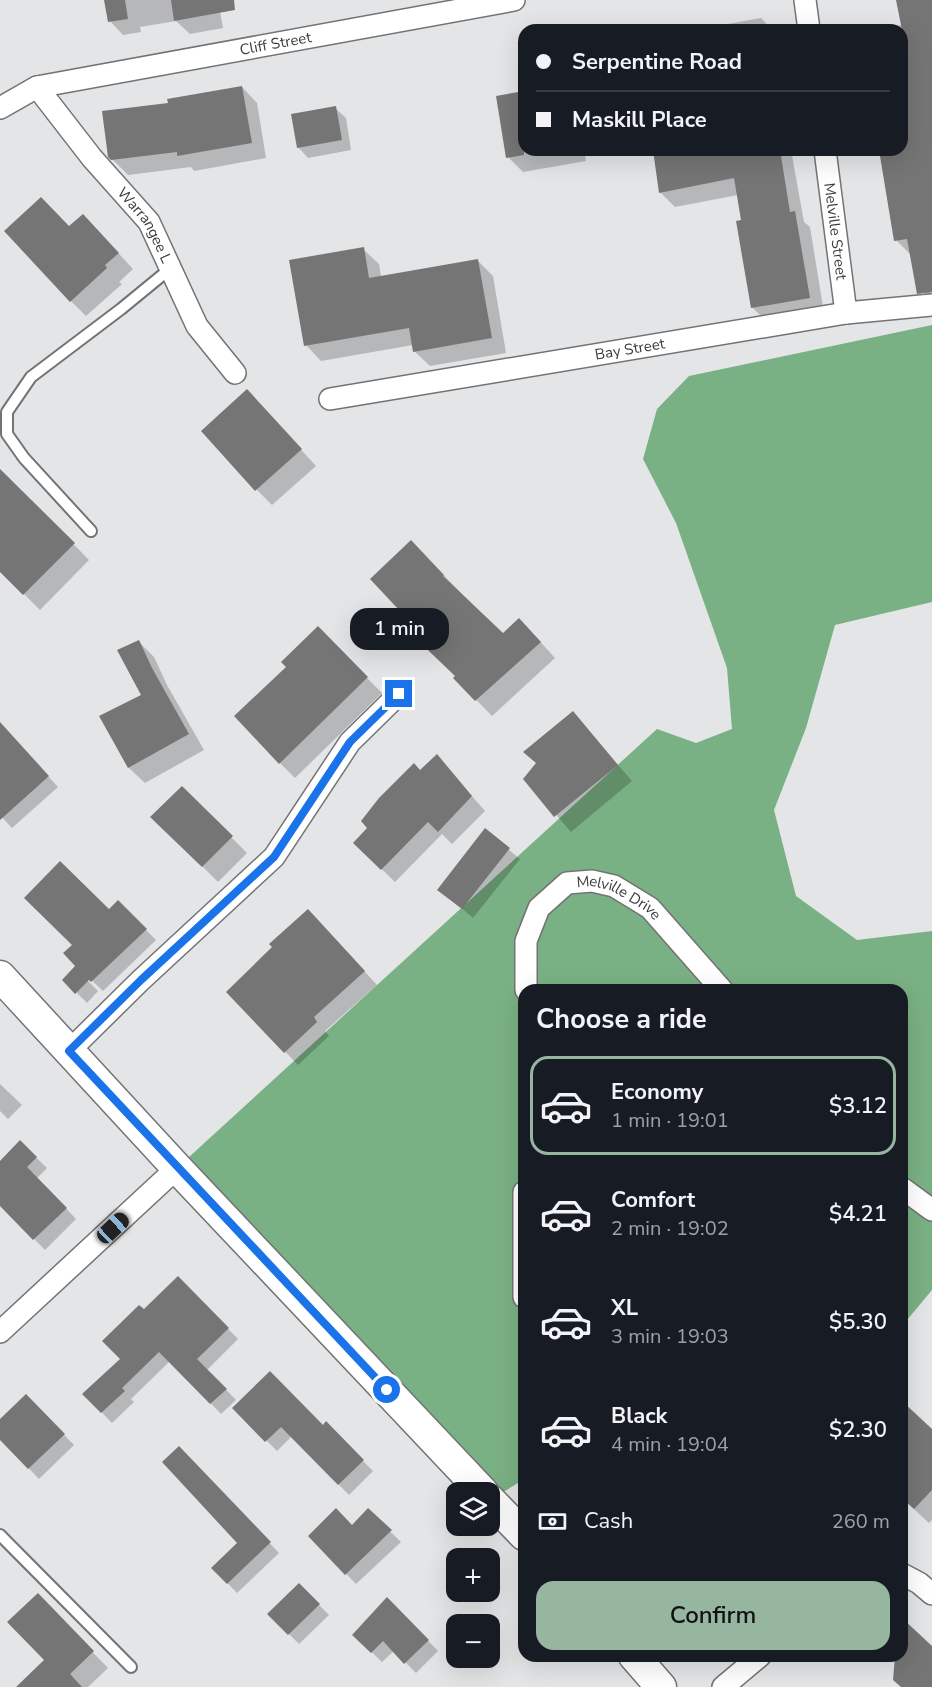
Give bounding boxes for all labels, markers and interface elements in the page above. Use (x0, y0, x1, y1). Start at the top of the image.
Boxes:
street label: Cliff Street (238, 27, 314, 60)
text: Serpentine Road (572, 47, 742, 77)
text: Maskill Place (572, 105, 707, 135)
street label: Melville Street (819, 181, 852, 282)
street label: Warrangee L (113, 183, 177, 266)
street label: Bay Street (593, 333, 667, 365)
callout: 1 min (350, 607, 448, 649)
text: 1 min (374, 615, 425, 642)
route end (385, 680, 412, 707)
street label: Melville Drive (576, 871, 666, 924)
text: Choose a ride (536, 1001, 707, 1038)
text: Economy (611, 1077, 703, 1107)
icon: car (539, 1079, 593, 1133)
text: $3.12 (829, 1091, 887, 1121)
text: 1 min · 19:01 (611, 1107, 729, 1134)
text: Comfort (611, 1185, 695, 1215)
icon: car (539, 1187, 593, 1241)
text: $4.21 (829, 1199, 887, 1229)
car (94, 1209, 132, 1247)
text: 2 min · 19:02 (611, 1215, 729, 1242)
text: XL (611, 1293, 638, 1323)
icon: car (539, 1295, 593, 1349)
text: $5.30 (829, 1307, 887, 1337)
text: 3 min · 19:03 (611, 1323, 729, 1350)
route start (373, 1376, 400, 1403)
text: Black (611, 1401, 667, 1431)
icon: car (539, 1403, 593, 1457)
text: $2.30 (829, 1415, 887, 1445)
text: 4 min · 19:04 (611, 1431, 729, 1458)
map controls (446, 1482, 500, 1668)
button: layers (446, 1482, 500, 1536)
icon: cash (536, 1505, 569, 1538)
text: Cash (584, 1506, 633, 1536)
text: 260 m (832, 1508, 890, 1535)
button: + (446, 1548, 500, 1602)
button: Confirm (536, 1581, 890, 1650)
button: − (446, 1614, 500, 1668)

